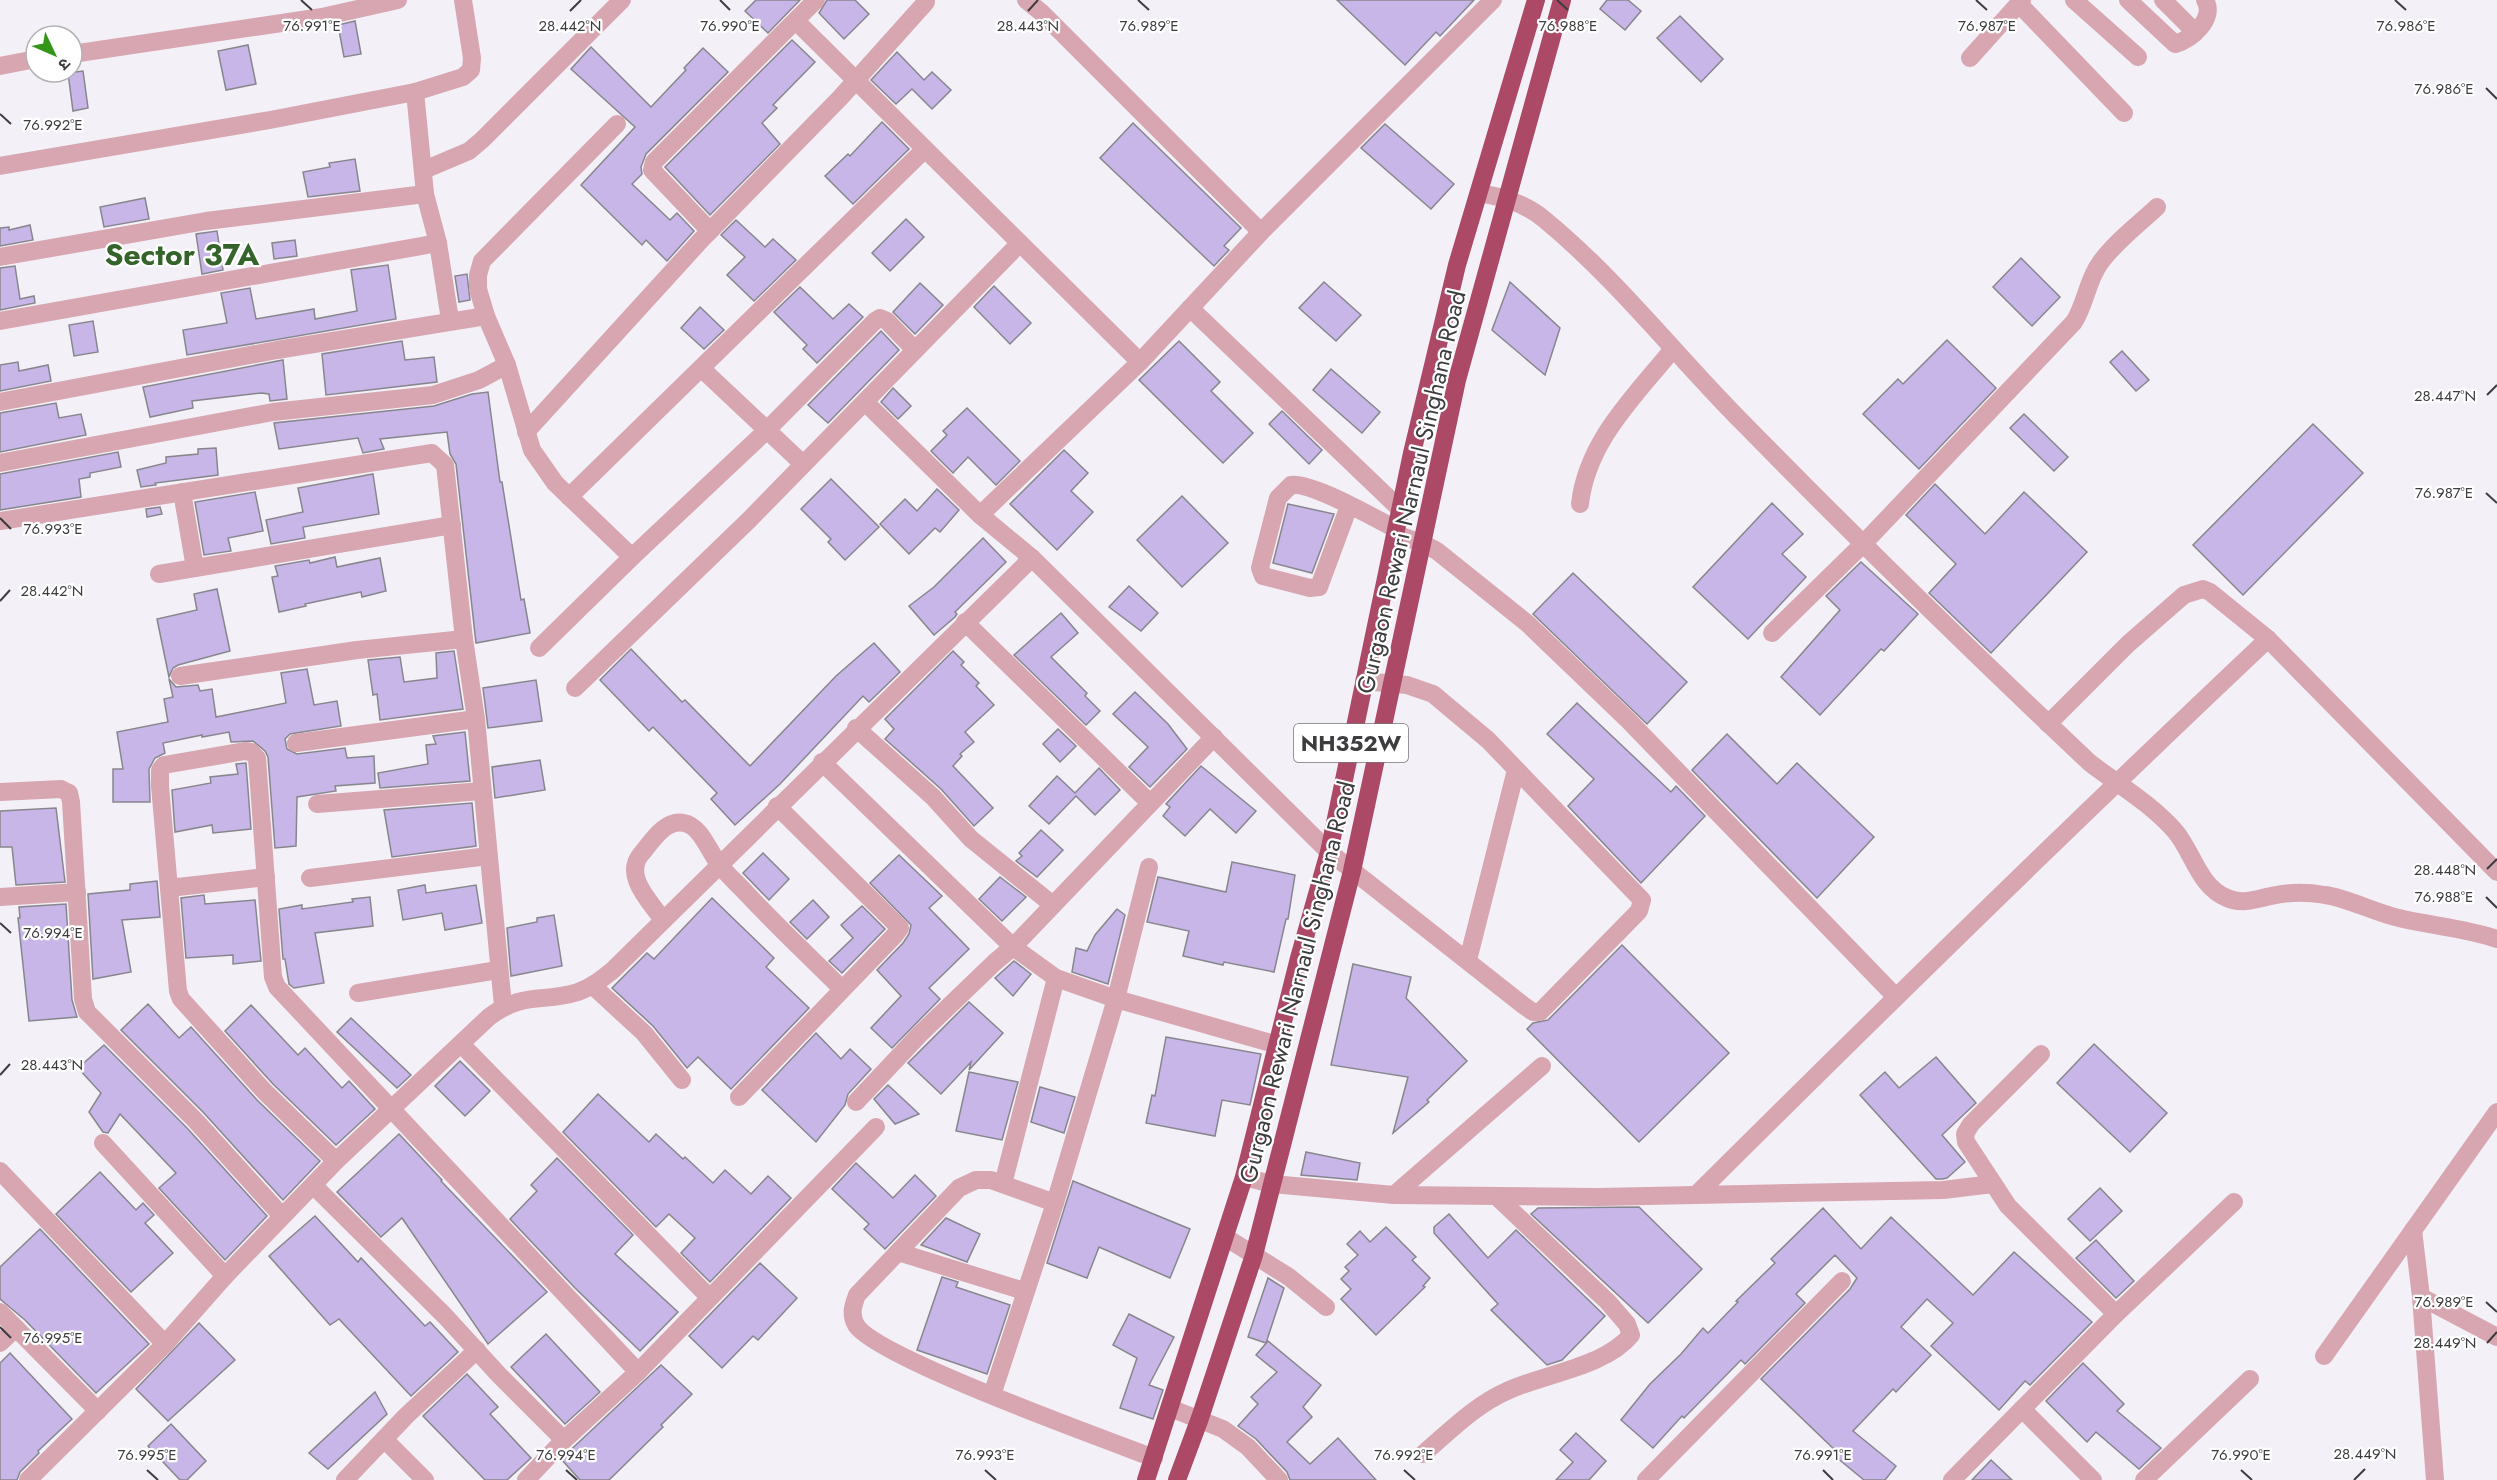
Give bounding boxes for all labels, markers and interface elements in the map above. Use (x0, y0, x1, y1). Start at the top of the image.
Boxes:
text: 76.991°E (283, 15, 341, 37)
text: 28.442°N (539, 15, 601, 37)
text: 76.990°E (700, 15, 760, 37)
text: 28.443°N (997, 15, 1059, 37)
text: 76.989°E (1120, 15, 1178, 37)
text: 76.988°E (1539, 15, 1597, 37)
text: 76.987°E (1958, 15, 2016, 37)
text: 76.986°E (2377, 15, 2435, 37)
north arrow (24, 24, 84, 84)
text: उ (52, 53, 76, 76)
text: 76.986°E (2415, 78, 2473, 100)
text: 76.992°E (23, 114, 83, 136)
district label: Sector 37A (105, 233, 260, 276)
street label: Gurgaon Rewari Narnaul Singhana Road (1348, 287, 1474, 697)
text: 28.447°N (2414, 385, 2476, 407)
text: 76.987°E (2415, 482, 2473, 504)
text: 76.993°E (24, 518, 82, 540)
text: 28.442°N (21, 580, 83, 602)
road number: NH352W (1294, 724, 1408, 762)
street label: Gurgaon Rewari Narnaul Singhana Road (1230, 777, 1364, 1187)
text: 28.448°N (2414, 859, 2476, 881)
text: 76.988°E (2415, 886, 2473, 908)
text: 76.994°E (23, 922, 83, 944)
text: 28.443°N (21, 1054, 83, 1076)
text: 76.989°E (2415, 1291, 2473, 1313)
text: 76.995°E (23, 1327, 83, 1349)
text: 28.449°N (2414, 1332, 2476, 1354)
text: 28.449°N (2334, 1443, 2396, 1465)
text: 76.995°E (117, 1444, 177, 1466)
text: 76.994°E (536, 1444, 596, 1466)
text: 76.993°E (956, 1444, 1014, 1466)
text: 76.992°E (1374, 1444, 1434, 1466)
text: 76.991°E (1794, 1444, 1852, 1466)
text: 76.990°E (2211, 1444, 2271, 1466)

